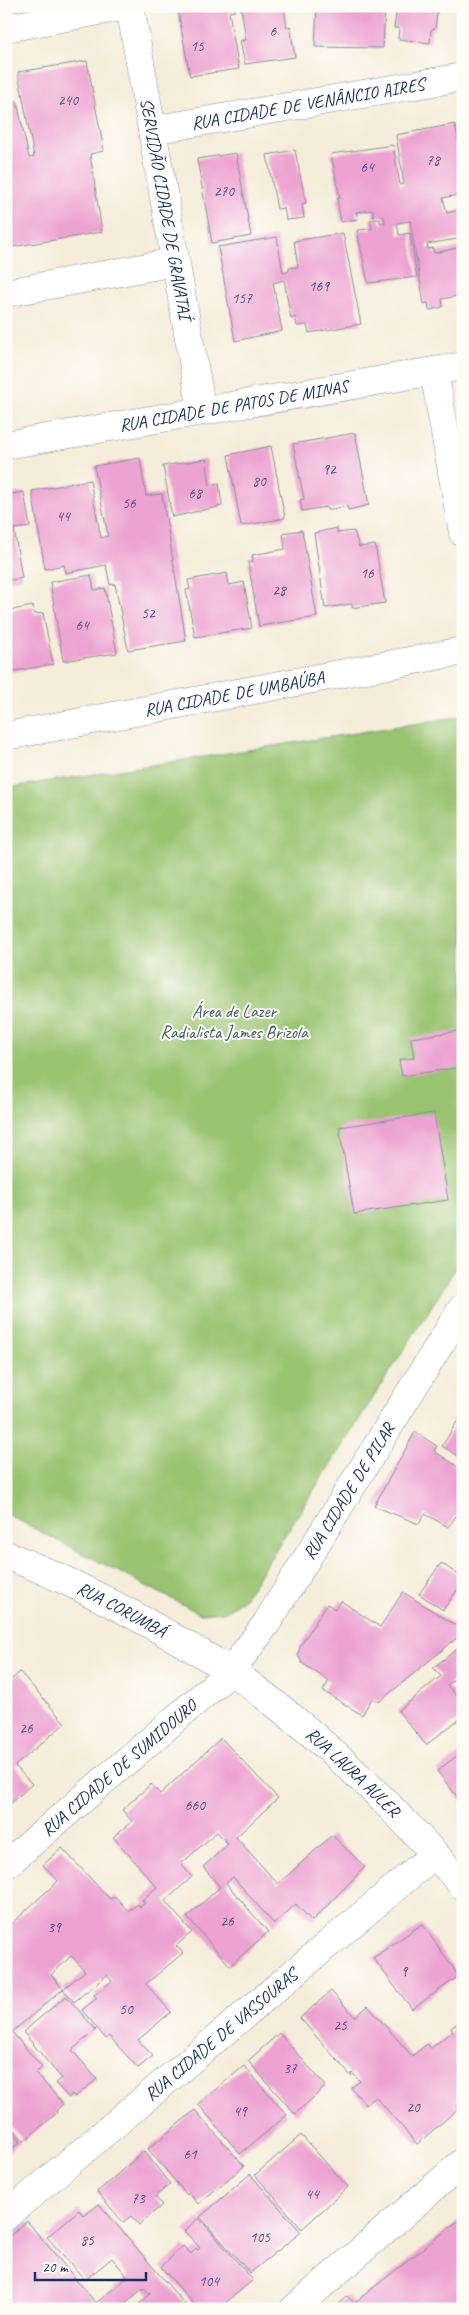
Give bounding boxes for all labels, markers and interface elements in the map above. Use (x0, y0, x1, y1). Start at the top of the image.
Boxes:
house number: 6 (270, 22, 278, 41)
house number: 15 (190, 37, 205, 56)
street label: RUA CIDADE DE VENÂNCIO AIRES (190, 72, 429, 134)
house number: 240 (58, 91, 79, 110)
street label: SERVIDÃO CIDADE DE GRAVATAÍ (136, 97, 197, 325)
house number: 78 (426, 151, 441, 170)
house number: 64 (360, 158, 375, 177)
house number: 270 (214, 182, 235, 201)
house number: 169 (309, 277, 330, 296)
house number: 157 (232, 289, 253, 308)
street label: RUA CIDADE DE PATOS DE MINAS (118, 375, 353, 436)
house number: 92 (322, 460, 337, 479)
house number: 80 (252, 472, 267, 491)
house number: 68 (188, 484, 203, 503)
house number: 56 (122, 494, 137, 513)
house number: 44 (56, 507, 71, 526)
house number: 16 (360, 564, 375, 583)
house number: 28 (272, 581, 287, 600)
house number: 52 (141, 604, 156, 623)
house number: 64 (75, 616, 90, 635)
street label: RUA CIDADE DE UMBAÚBA (142, 666, 327, 721)
park label: Área de Lazer Radialista James Brizola (160, 1000, 309, 1043)
street label: RUA CIDADE DE PILAR (298, 1417, 400, 1563)
street label: RUA CORUMBÁ (74, 1577, 173, 1644)
street label: RUA CIDADE DE SUMIDOURO (37, 1693, 203, 1841)
house number: 26 (19, 1719, 34, 1738)
street label: RUA LAURA AULER (301, 1723, 406, 1823)
house number: 660 (185, 1796, 206, 1815)
house number: 26 (220, 1912, 235, 1931)
house number: 39 (47, 1918, 62, 1937)
street label: RUA CIDADE DE VASSOURAS (140, 1962, 304, 2105)
house number: 9 (401, 1962, 409, 1981)
house number: 50 (119, 2000, 134, 2019)
house number: 25 (333, 2016, 348, 2035)
house number: 37 (283, 2059, 298, 2078)
house number: 20 (406, 2098, 421, 2117)
house number: 49 (233, 2102, 248, 2121)
house number: 61 (183, 2145, 198, 2164)
house number: 44 (305, 2185, 320, 2204)
house number: 73 (131, 2189, 146, 2208)
house number: 105 (250, 2228, 271, 2247)
house number: 85 (80, 2231, 95, 2250)
scale bar (35, 2250, 146, 2282)
text: 20 m (42, 2258, 69, 2277)
house number: 104 (199, 2272, 220, 2291)

